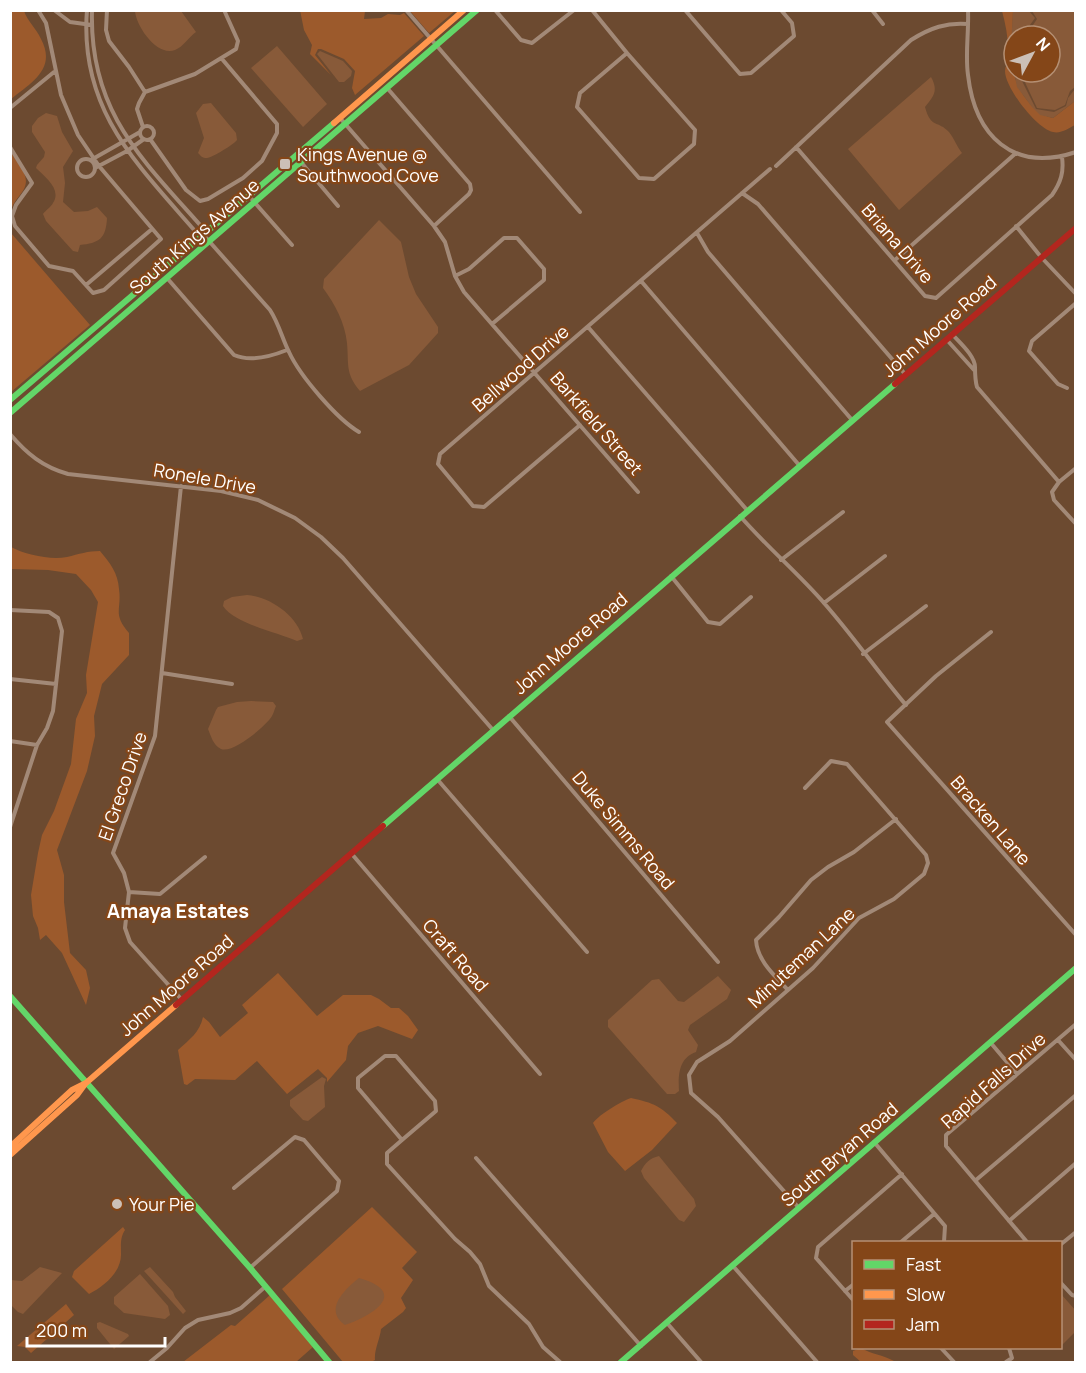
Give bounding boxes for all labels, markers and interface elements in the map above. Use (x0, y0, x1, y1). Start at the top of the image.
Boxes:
north arrow (1002, 24, 1062, 84)
text: N (1031, 33, 1055, 56)
place label: Kings Avenue @ Southwood Cove (297, 142, 439, 187)
marker: Kings Avenue @ Southwood Cove (278, 157, 292, 171)
street label: South Kings Avenue (124, 173, 264, 299)
street label: Briana Drive (857, 198, 939, 288)
street label: John Moore Road (877, 270, 1001, 382)
street label: Bellwood Drive (466, 319, 574, 417)
street label: Barkfield Street (546, 366, 648, 480)
street label: Ronele Drive (152, 457, 258, 499)
street label: John Moore Road (508, 587, 632, 699)
street label: El Greco Drive (92, 728, 152, 844)
street label: Duke Simms Road (568, 766, 680, 894)
street label: Bracken Lane (946, 770, 1036, 870)
district label: Amaya Estates (107, 897, 249, 924)
street label: Minuteman Lane (742, 901, 860, 1013)
street label: Craft Road (418, 914, 494, 996)
street label: John Moore Road (114, 929, 238, 1041)
street label: Rapid Falls Drive (936, 1027, 1050, 1133)
street label: South Bryan Road (775, 1097, 903, 1211)
place label: Your Pie (129, 1192, 195, 1216)
marker: Your Pie (110, 1197, 124, 1211)
legend (852, 1241, 1062, 1349)
text: Fast (906, 1252, 941, 1276)
text: Slow (906, 1282, 946, 1306)
scale bar (27, 1310, 165, 1348)
text: Jam (906, 1312, 940, 1336)
text: 200 m (36, 1318, 87, 1342)

